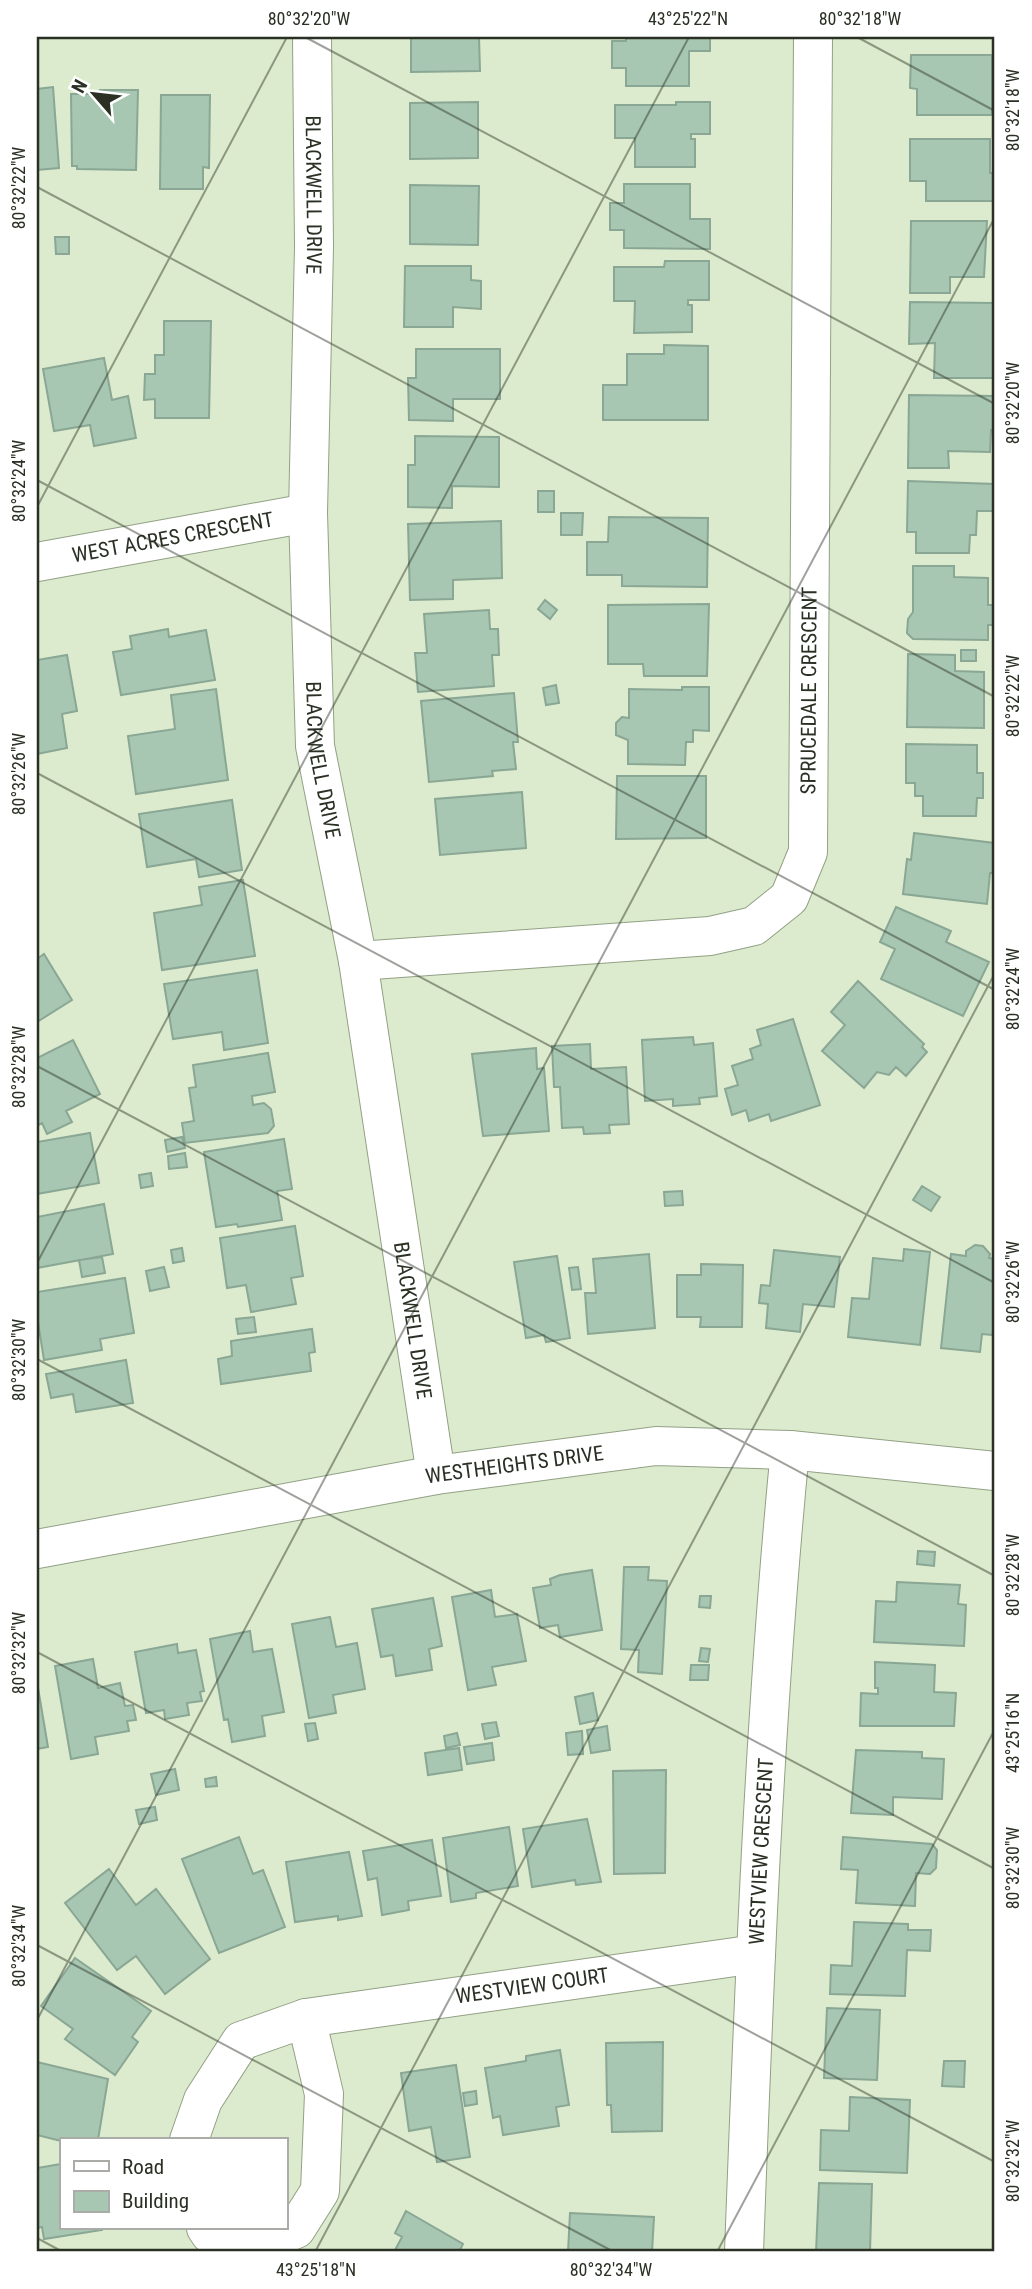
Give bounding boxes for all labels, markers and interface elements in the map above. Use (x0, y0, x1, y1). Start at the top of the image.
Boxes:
text: 80°32'20"W (268, 8, 351, 29)
text: 43°25'22"N (648, 8, 728, 29)
text: 80°32'18"W (819, 8, 902, 29)
north arrow (60, 60, 130, 130)
text: 80°32'18"W (1002, 68, 1023, 151)
text: N (67, 76, 92, 97)
street label: BLACKWELL DRIVE (301, 115, 326, 275)
text: 80°32'22"W (8, 146, 29, 229)
text: 80°32'20"W (1002, 361, 1023, 444)
text: 80°32'24"W (8, 439, 29, 522)
street label: WEST ACRES CRESCENT (70, 507, 276, 567)
street label: SPRUCEDALE CRESCENT (796, 587, 822, 794)
text: 80°32'22"W (1002, 654, 1023, 737)
street label: BLACKWELL DRIVE (301, 681, 345, 841)
text: 80°32'26"W (8, 732, 29, 815)
text: 80°32'24"W (1002, 947, 1023, 1030)
text: 80°32'28"W (8, 1025, 29, 1108)
street label: BLACKWELL DRIVE (389, 1240, 436, 1401)
text: 80°32'26"W (1002, 1240, 1023, 1323)
text: 80°32'30"W (8, 1318, 29, 1401)
street label: WESTHEIGHTS DRIVE (424, 1441, 605, 1489)
text: 80°32'28"W (1002, 1533, 1023, 1616)
text: 80°32'32"W (8, 1611, 29, 1694)
text: 43°25'16"N (1002, 1693, 1023, 1773)
street label: WESTVIEW CRESCENT (744, 1757, 778, 1945)
text: 80°32'30"W (1002, 1826, 1023, 1909)
text: 80°32'34"W (8, 1904, 29, 1987)
street label: WESTVIEW COURT (454, 1963, 610, 2009)
text: 80°32'32"W (1002, 2119, 1023, 2202)
legend (60, 2138, 287, 2230)
text: Road (122, 2155, 164, 2179)
text: Building (122, 2189, 189, 2213)
text: 43°25'18"N (276, 2259, 356, 2280)
text: 80°32'34"W (570, 2259, 653, 2280)

